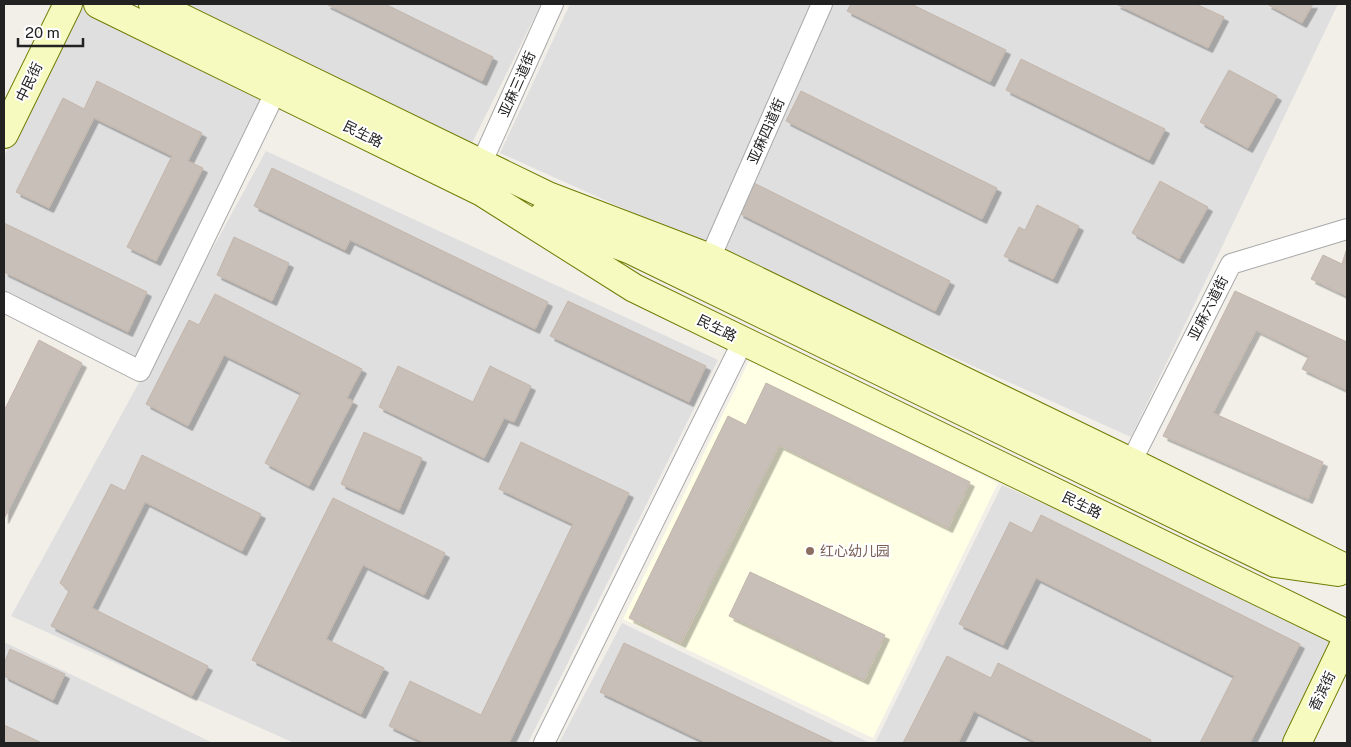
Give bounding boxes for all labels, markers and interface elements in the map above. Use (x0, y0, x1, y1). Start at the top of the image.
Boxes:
scale bar (18, 15, 82, 47)
text: 20 m (25, 24, 60, 41)
street label: 亚麻三道街 (495, 49, 539, 119)
street label: 中民街 (13, 60, 45, 104)
street label: 亚麻四道街 (744, 96, 788, 166)
street label: 民生路 (341, 118, 385, 150)
street label: 亚麻六道街 (1185, 273, 1231, 343)
street label: 民生路 (695, 312, 739, 344)
street label: 民生路 (1060, 489, 1104, 521)
place label: 红心幼儿园 (820, 543, 890, 559)
marker: 红心幼儿园 (804, 545, 816, 557)
street label: 香滨街 (1306, 669, 1338, 713)

